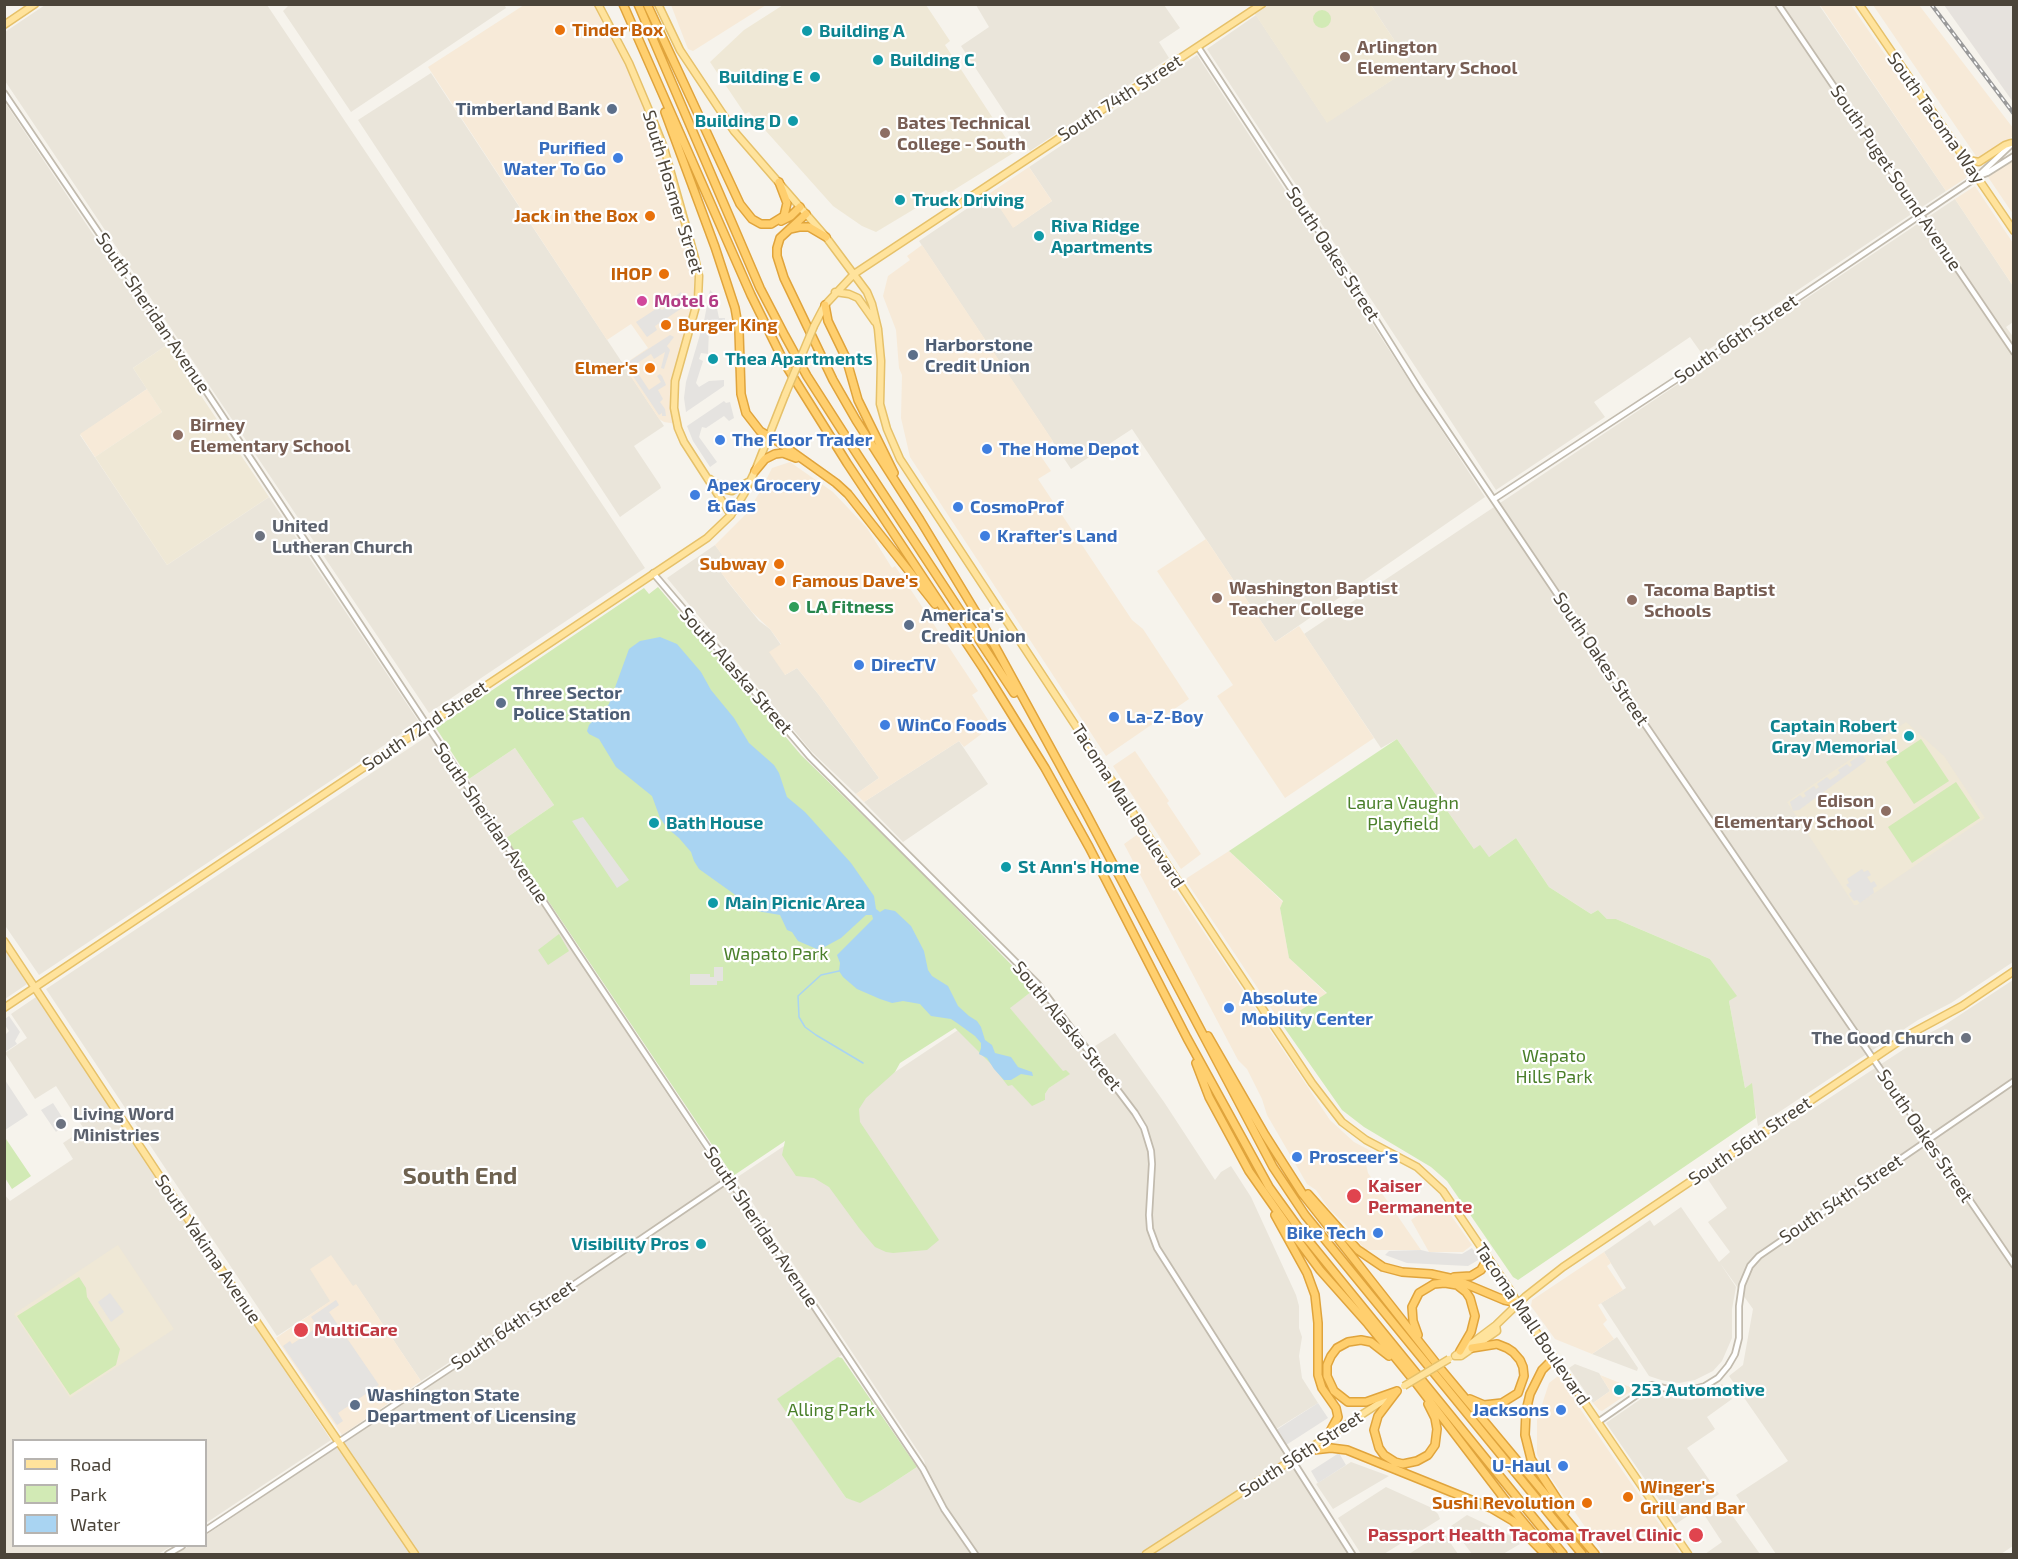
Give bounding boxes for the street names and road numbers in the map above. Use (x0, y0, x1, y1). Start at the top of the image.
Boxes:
street label: South Tacoma Way (1883, 48, 1989, 188)
street label: South 74th Street (1054, 50, 1186, 146)
street label: South Puget Sound Avenue (1826, 81, 1966, 275)
street label: South Hosmer Street (638, 108, 708, 276)
street label: South Oakes Street (1282, 183, 1384, 325)
street label: South Sheridan Avenue (91, 229, 215, 397)
street label: South 66th Street (1670, 290, 1802, 388)
street label: South Oakes Street (1549, 588, 1653, 730)
street label: South Alaska Street (675, 603, 797, 739)
street label: South 72nd Street (358, 676, 492, 776)
street label: Tacoma Mall Boulevard (1067, 720, 1189, 892)
street label: South Sheridan Avenue (429, 739, 553, 907)
street label: South Alaska Street (1008, 957, 1126, 1095)
street label: South Oakes Street (1873, 1065, 1977, 1207)
street label: South 56th Street (1685, 1092, 1815, 1190)
street label: South Sheridan Avenue (699, 1143, 823, 1311)
street label: South 54th Street (1775, 1150, 1907, 1248)
street label: South Yakima Avenue (150, 1171, 266, 1327)
street label: Tacoma Mall Boulevard (1470, 1239, 1594, 1409)
street label: South 64th Street (447, 1276, 579, 1374)
street label: South 56th Street (1235, 1406, 1367, 1502)

